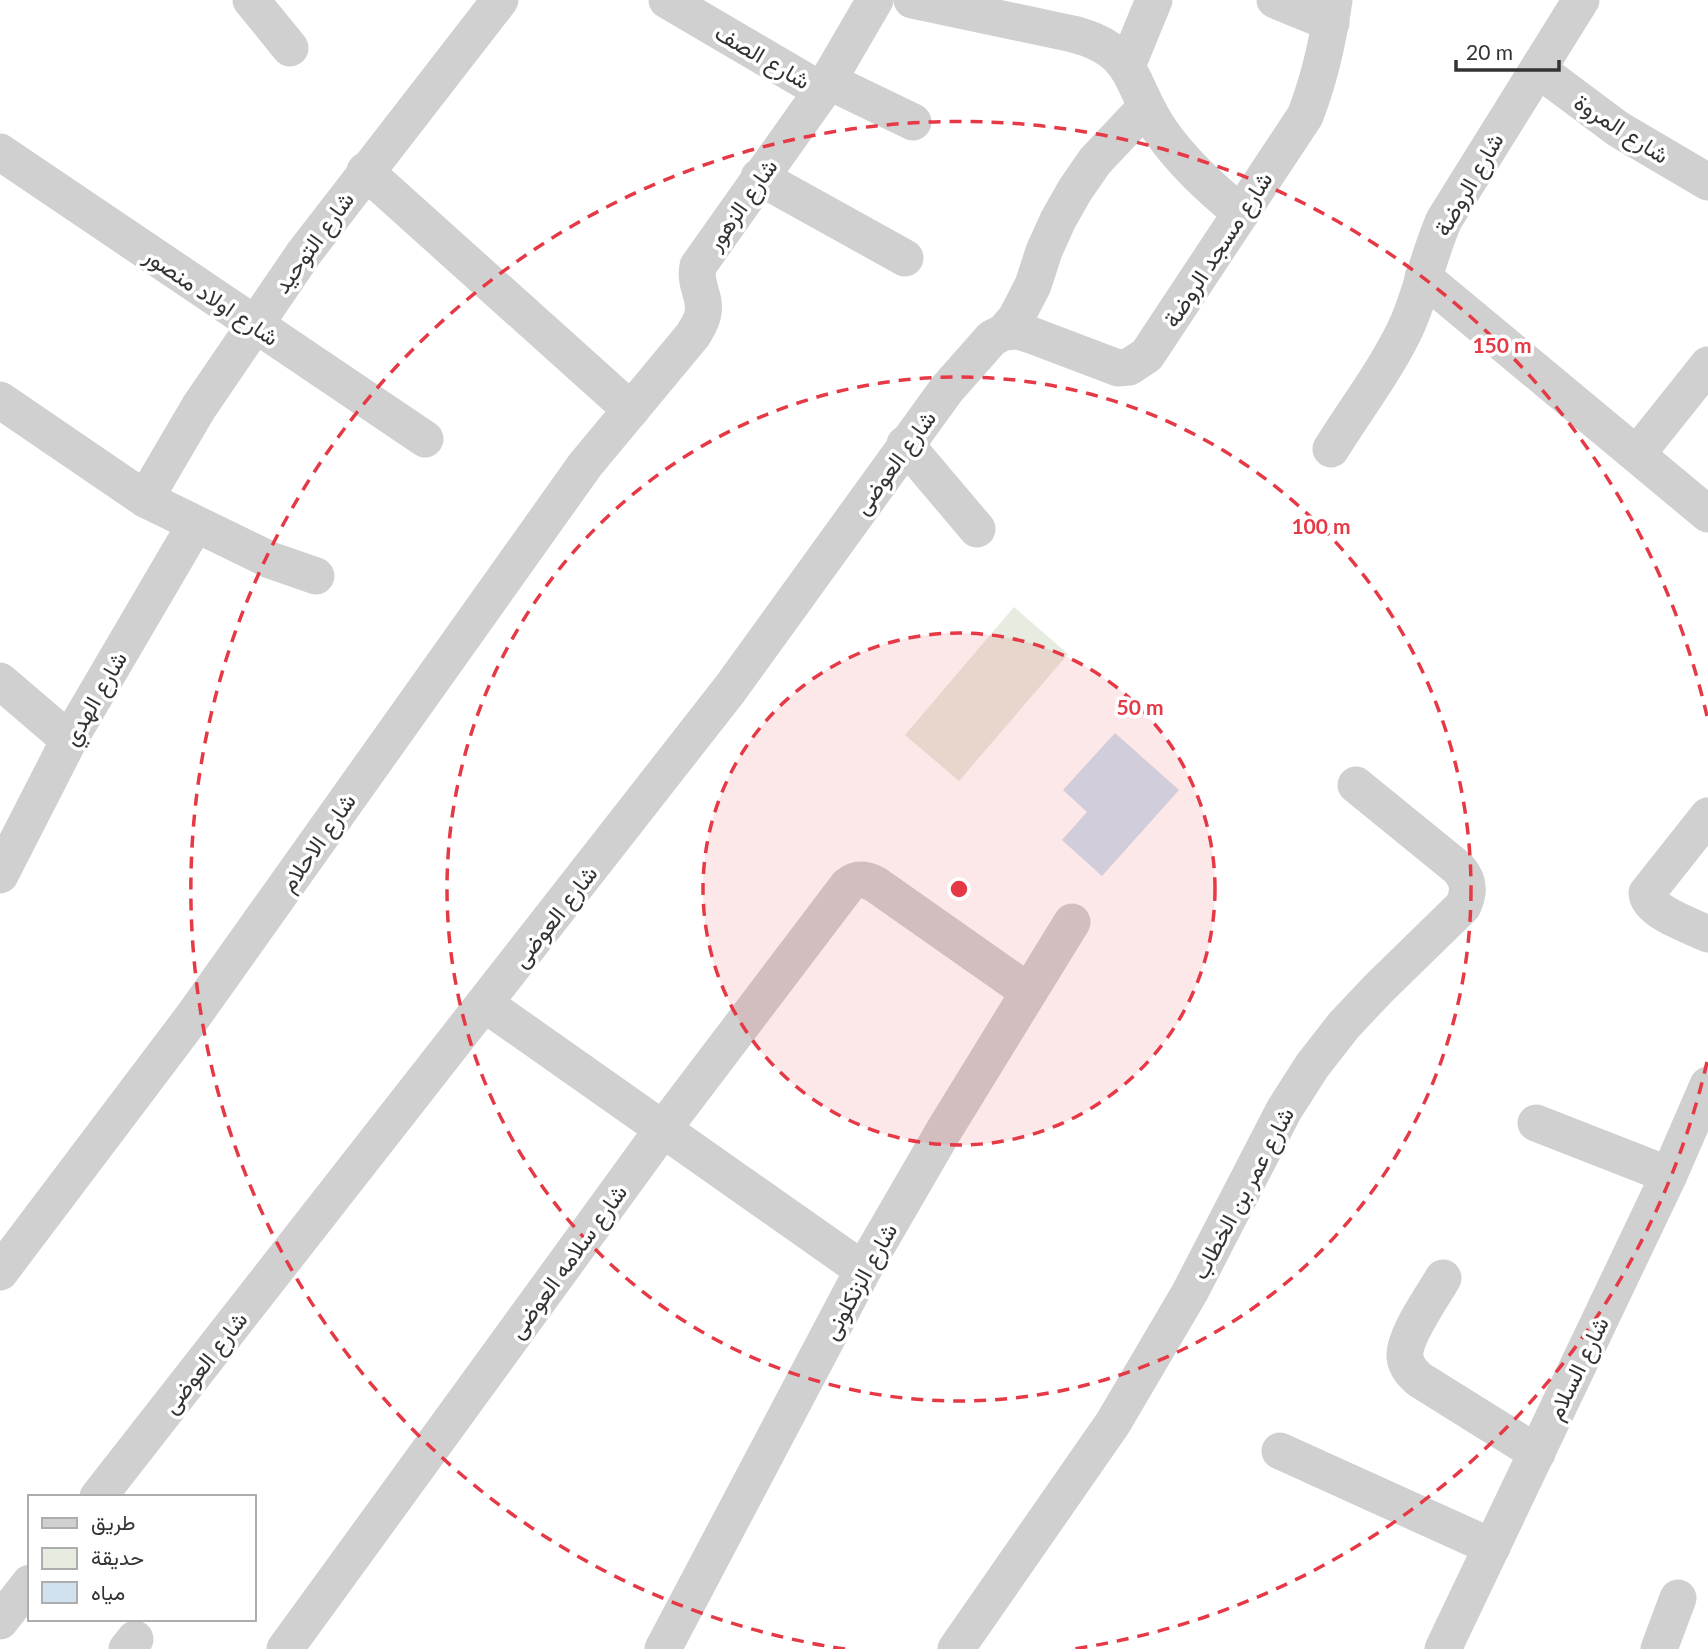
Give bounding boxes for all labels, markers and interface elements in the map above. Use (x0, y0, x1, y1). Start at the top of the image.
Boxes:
street label: شارع الصف (709, 18, 816, 97)
scale bar (1456, 28, 1559, 72)
text: 20 m (1466, 39, 1513, 64)
street label: شارع المروة (1568, 87, 1674, 171)
street label: شارع الروضة (1427, 128, 1511, 242)
street label: شارع الزهور (699, 153, 785, 258)
street label: شارع مسجد الروضة (1156, 166, 1280, 334)
street label: شارع التوحيد (267, 186, 362, 300)
street label: شارع اولاد منصور (137, 240, 284, 354)
text: 150 m (1472, 332, 1532, 357)
street label: شارع العوضى (847, 405, 944, 521)
text: 100 m (1291, 513, 1351, 538)
street label: شارع الهدي (56, 646, 137, 753)
text: 50 m (1116, 694, 1164, 719)
street label: شارع الاحلام (273, 787, 363, 898)
street label: شارع العوضى (506, 859, 605, 974)
centre of rings (947, 877, 971, 901)
street label: شارع عمر بن الخطاب (1185, 1102, 1302, 1285)
street label: شارع سلامه العوضى (502, 1178, 635, 1345)
street label: شارع الزنكلونى (816, 1218, 905, 1346)
street label: شارع العوضى (156, 1305, 255, 1420)
street label: شارع السلام (1540, 1312, 1617, 1425)
legend (28, 1495, 256, 1621)
text: طريق (91, 1509, 136, 1536)
text: حديقة (91, 1544, 144, 1570)
text: مياه (91, 1579, 125, 1605)

